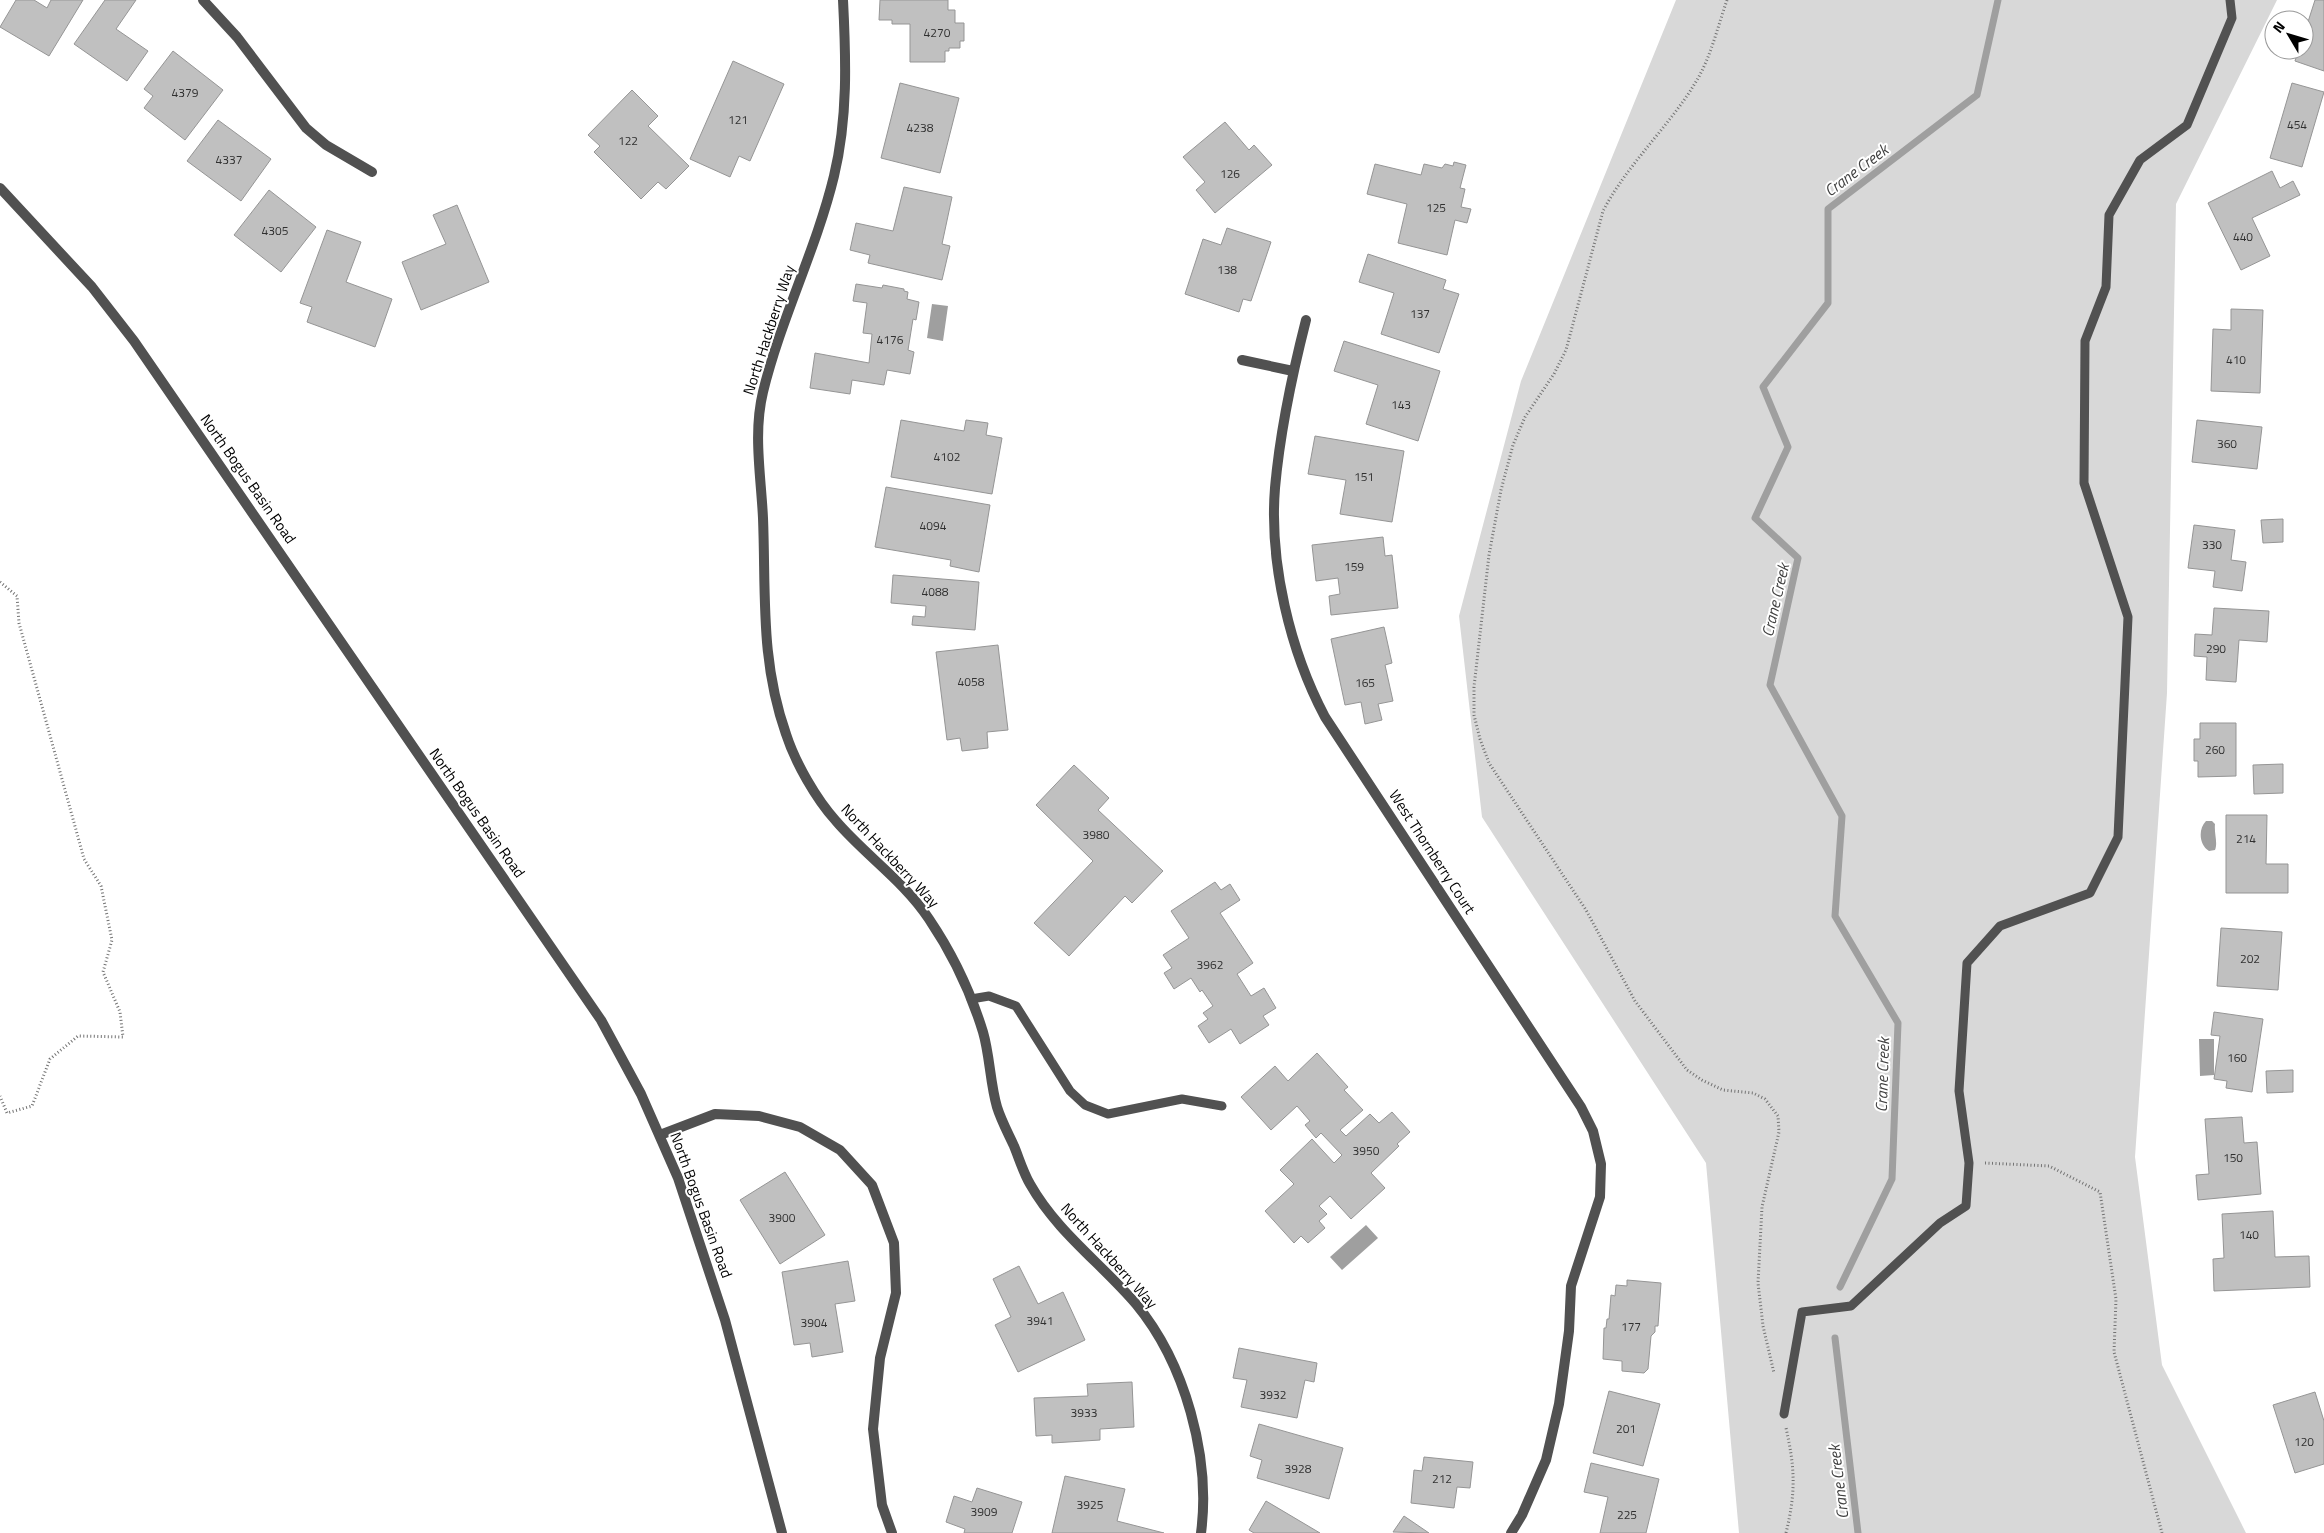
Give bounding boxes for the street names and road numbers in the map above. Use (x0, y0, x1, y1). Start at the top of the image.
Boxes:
street label: North Hackberry Way (737, 262, 800, 398)
street label: North Bogus Basin Road (195, 409, 302, 548)
street label: North Bogus Basin Road (424, 743, 531, 882)
street label: West Thornberry Court (1384, 785, 1482, 919)
street label: North Hackberry Way (836, 798, 945, 913)
street label: North Bogus Basin Road (664, 1129, 739, 1281)
street label: North Hackberry Way (1056, 1198, 1163, 1314)

